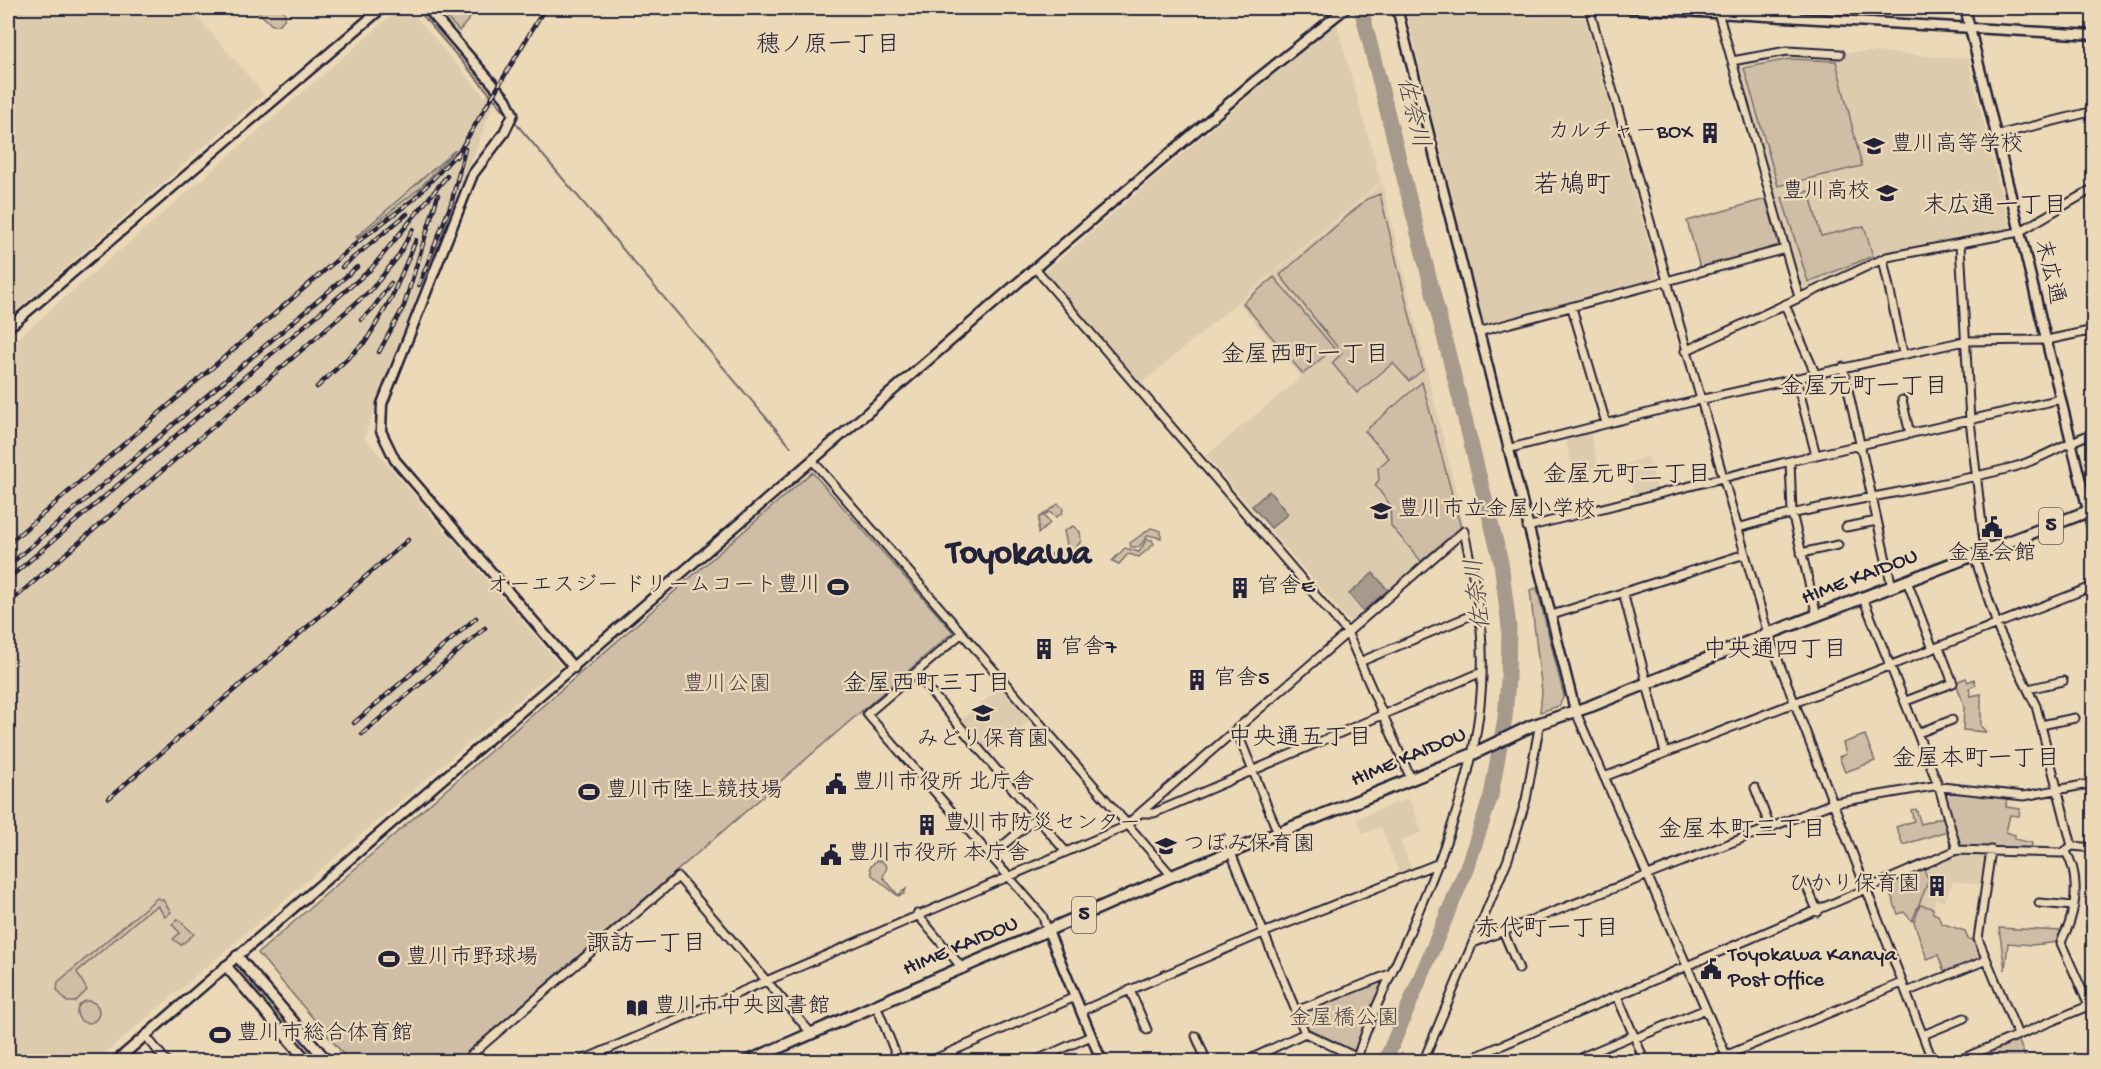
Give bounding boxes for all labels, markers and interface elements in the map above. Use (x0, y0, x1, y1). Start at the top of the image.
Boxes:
district label: 穂ノ原一丁目 (756, 31, 900, 61)
water label: 佐奈川 (1388, 74, 1435, 151)
place label: カルチャーBOX (1548, 120, 1694, 146)
building icon: カルチャーBOX (1698, 121, 1722, 145)
place label: 豊川高等学校 (1891, 132, 2023, 159)
school or university icon: 豊川高等学校 (1862, 134, 1886, 158)
district label: 若鳩町 (1533, 170, 1611, 203)
place label: 豊川高校 (1782, 179, 1870, 206)
school or university icon: 豊川高校 (1875, 181, 1899, 205)
district label: 末広通一丁目 (1923, 192, 2067, 222)
street label: 末広通 (2027, 237, 2070, 307)
district label: 金屋西町一丁目 (1221, 341, 1389, 371)
district label: 金屋元町一丁目 (1780, 373, 1948, 403)
district label: 金屋元町二丁目 (1543, 461, 1711, 491)
place label: 豊川市立金屋小学校 (1398, 497, 1596, 524)
school or university icon: 豊川市立金屋小学校 (1369, 499, 1393, 523)
road number: 5 (2039, 508, 2063, 544)
public building icon: 金屋会館 (1980, 515, 2004, 539)
district label: Toyokawa (944, 536, 1093, 576)
place label: 金屋会館 (1948, 541, 2036, 568)
street label: HIME KAIDOU (1798, 544, 1922, 612)
water label: 佐奈川 (1460, 557, 1499, 632)
place label: オーエスジー ドリームコート豊川 (487, 573, 821, 600)
place label: 官舎E (1257, 574, 1316, 601)
sports icon: オーエスジー ドリームコート豊川 (826, 575, 850, 599)
building icon: 官舎E (1228, 576, 1252, 600)
place label: 官舎7 (1061, 635, 1117, 662)
district label: 中央通四丁目 (1703, 636, 1847, 666)
building icon: 官舎7 (1032, 637, 1056, 661)
place label: 官舎5 (1214, 666, 1270, 693)
building icon: 官舎5 (1185, 668, 1209, 692)
district label: 金屋西町三丁目 (843, 670, 1011, 700)
park label: 豊川公園 (683, 672, 771, 699)
school or university icon: みどり保育園 (971, 701, 995, 725)
street label: HIME KAIDOU (1347, 722, 1471, 794)
district label: 中央通五丁目 (1228, 724, 1372, 754)
place label: みどり保育園 (917, 727, 1049, 754)
district label: 金屋本町一丁目 (1892, 745, 2060, 775)
place label: 豊川市役所 北庁舎 (853, 770, 1034, 797)
public building icon: 豊川市役所 北庁舎 (824, 772, 848, 796)
place label: 豊川市陸上競技場 (606, 778, 782, 805)
sports icon: 豊川市陸上競技場 (577, 780, 601, 804)
place label: 豊川市防災センター (944, 811, 1141, 838)
building icon: 豊川市防災センター (915, 813, 939, 837)
district label: 金屋本町三丁目 (1658, 816, 1826, 846)
place label: つぼみ保育園 (1183, 832, 1315, 859)
school or university icon: つぼみ保育園 (1154, 834, 1178, 858)
place label: 豊川市役所 本庁舎 (848, 841, 1029, 868)
public building icon: 豊川市役所 本庁舎 (819, 843, 843, 867)
place label: ひかり保育園 (1788, 872, 1920, 899)
building icon: ひかり保育園 (1925, 874, 1949, 898)
road number: 5 (1072, 897, 1096, 933)
street label: HIME KAIDOU (899, 911, 1023, 983)
district label: 赤代町一丁目 (1475, 915, 1619, 945)
district label: 諏訪一丁目 (586, 931, 706, 960)
place label: Toyokawa Kanaya Post Office (1726, 943, 1897, 994)
place label: 豊川市野球場 (406, 945, 538, 972)
sports icon: 豊川市野球場 (377, 947, 401, 971)
public building icon: Toyokawa Kanaya Post Office (1699, 957, 1723, 981)
place label: 豊川市中央図書館 (654, 993, 830, 1021)
library icon: 豊川市中央図書館 (625, 996, 649, 1020)
park label: 金屋橋公園 (1289, 1006, 1399, 1033)
place label: 豊川市総合体育館 (237, 1021, 413, 1048)
sports icon: 豊川市総合体育館 (208, 1023, 232, 1047)

